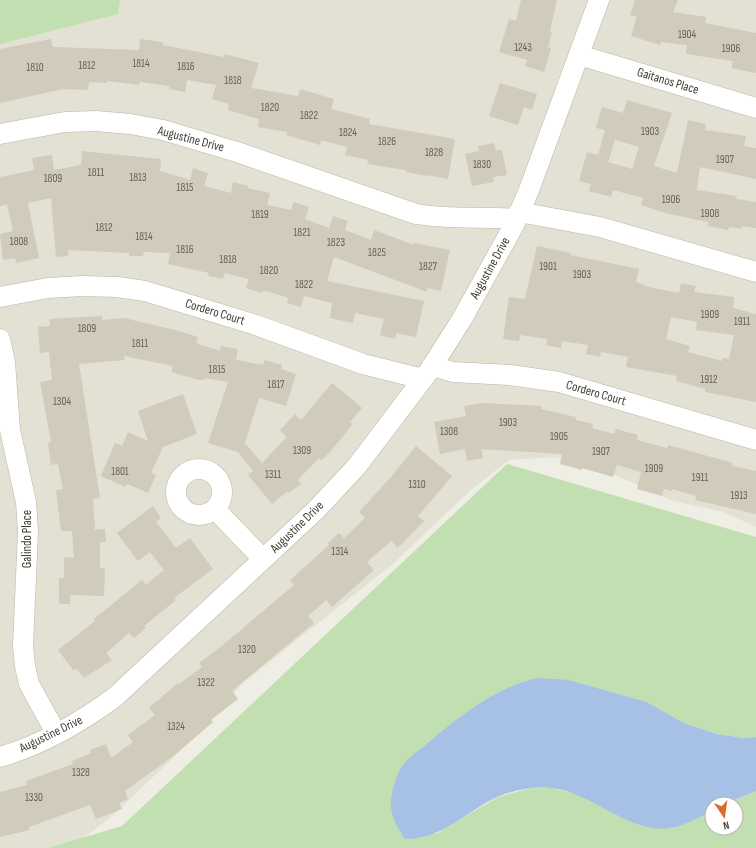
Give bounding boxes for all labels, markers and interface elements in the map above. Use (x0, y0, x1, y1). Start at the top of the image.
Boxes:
house number: 1904 (678, 28, 697, 41)
house number: 1243 (514, 41, 532, 54)
house number: 1906 (722, 42, 740, 55)
house number: 1814 (132, 57, 150, 70)
house number: 1812 (78, 59, 96, 72)
house number: 1816 (177, 60, 195, 73)
house number: 1810 (26, 61, 44, 74)
street label: Gaitanos Place (635, 64, 701, 98)
house number: 1818 (224, 74, 242, 87)
house number: 1820 (261, 101, 279, 114)
house number: 1822 (300, 109, 318, 122)
street label: Augustine Drive (155, 122, 226, 156)
house number: 1903 (641, 125, 660, 138)
house number: 1824 (339, 126, 357, 139)
house number: 1826 (378, 135, 396, 148)
house number: 1828 (425, 146, 443, 159)
house number: 1907 (716, 153, 735, 166)
house number: 1830 (473, 158, 491, 171)
house number: 1811 (88, 166, 104, 179)
house number: 1813 (129, 171, 147, 184)
house number: 1809 (44, 172, 62, 185)
house number: 1815 (177, 181, 193, 194)
house number: 1906 (662, 193, 680, 206)
house number: 1908 (701, 207, 719, 220)
house number: 1819 (251, 208, 269, 221)
house number: 1812 (95, 221, 113, 234)
house number: 1821 (293, 226, 311, 239)
house number: 1814 (135, 230, 153, 243)
street label: Augustine Drive (466, 234, 514, 303)
house number: 1808 (10, 235, 28, 248)
house number: 1823 (327, 236, 345, 249)
house number: 1816 (176, 243, 194, 256)
house number: 1825 (368, 246, 386, 259)
house number: 1818 (219, 253, 237, 266)
house number: 1827 (419, 260, 437, 273)
house number: 1901 (539, 260, 557, 273)
house number: 1820 (260, 264, 278, 277)
house number: 1903 (573, 268, 592, 281)
house number: 1822 (295, 278, 313, 291)
street label: Cordero Court (183, 295, 247, 329)
house number: 1909 (701, 308, 719, 321)
house number: 1911 (734, 315, 750, 328)
house number: 1809 (78, 322, 96, 335)
house number: 1811 (132, 337, 148, 350)
house number: 1815 (209, 363, 225, 376)
house number: 1912 (700, 373, 718, 386)
street label: Cordero Court (564, 377, 628, 409)
house number: 1817 (268, 378, 285, 391)
house number: 1304 (53, 395, 71, 408)
house number: 1903 (499, 416, 518, 429)
house number: 1308 (440, 425, 458, 438)
house number: 1905 (550, 430, 568, 443)
house number: 1309 (293, 444, 311, 457)
house number: 1907 (592, 445, 611, 458)
house number: 1909 (645, 462, 663, 475)
house number: 1801 (111, 465, 129, 478)
house number: 1311 (265, 468, 281, 481)
house number: 1911 (692, 471, 708, 484)
house number: 1310 (408, 478, 426, 491)
house number: 1913 (730, 489, 748, 502)
street label: Augustine Drive (266, 498, 327, 557)
street label: Galindo Place (19, 510, 35, 568)
house number: 1314 (332, 545, 349, 558)
house number: 1320 (238, 643, 256, 656)
house number: 1322 (197, 676, 215, 689)
street label: Augustine Drive (16, 712, 85, 757)
house number: 1324 (167, 720, 185, 733)
house number: 1328 (72, 766, 90, 779)
house number: 1330 (25, 791, 43, 804)
north arrow (704, 796, 744, 836)
text: N (722, 818, 730, 832)

